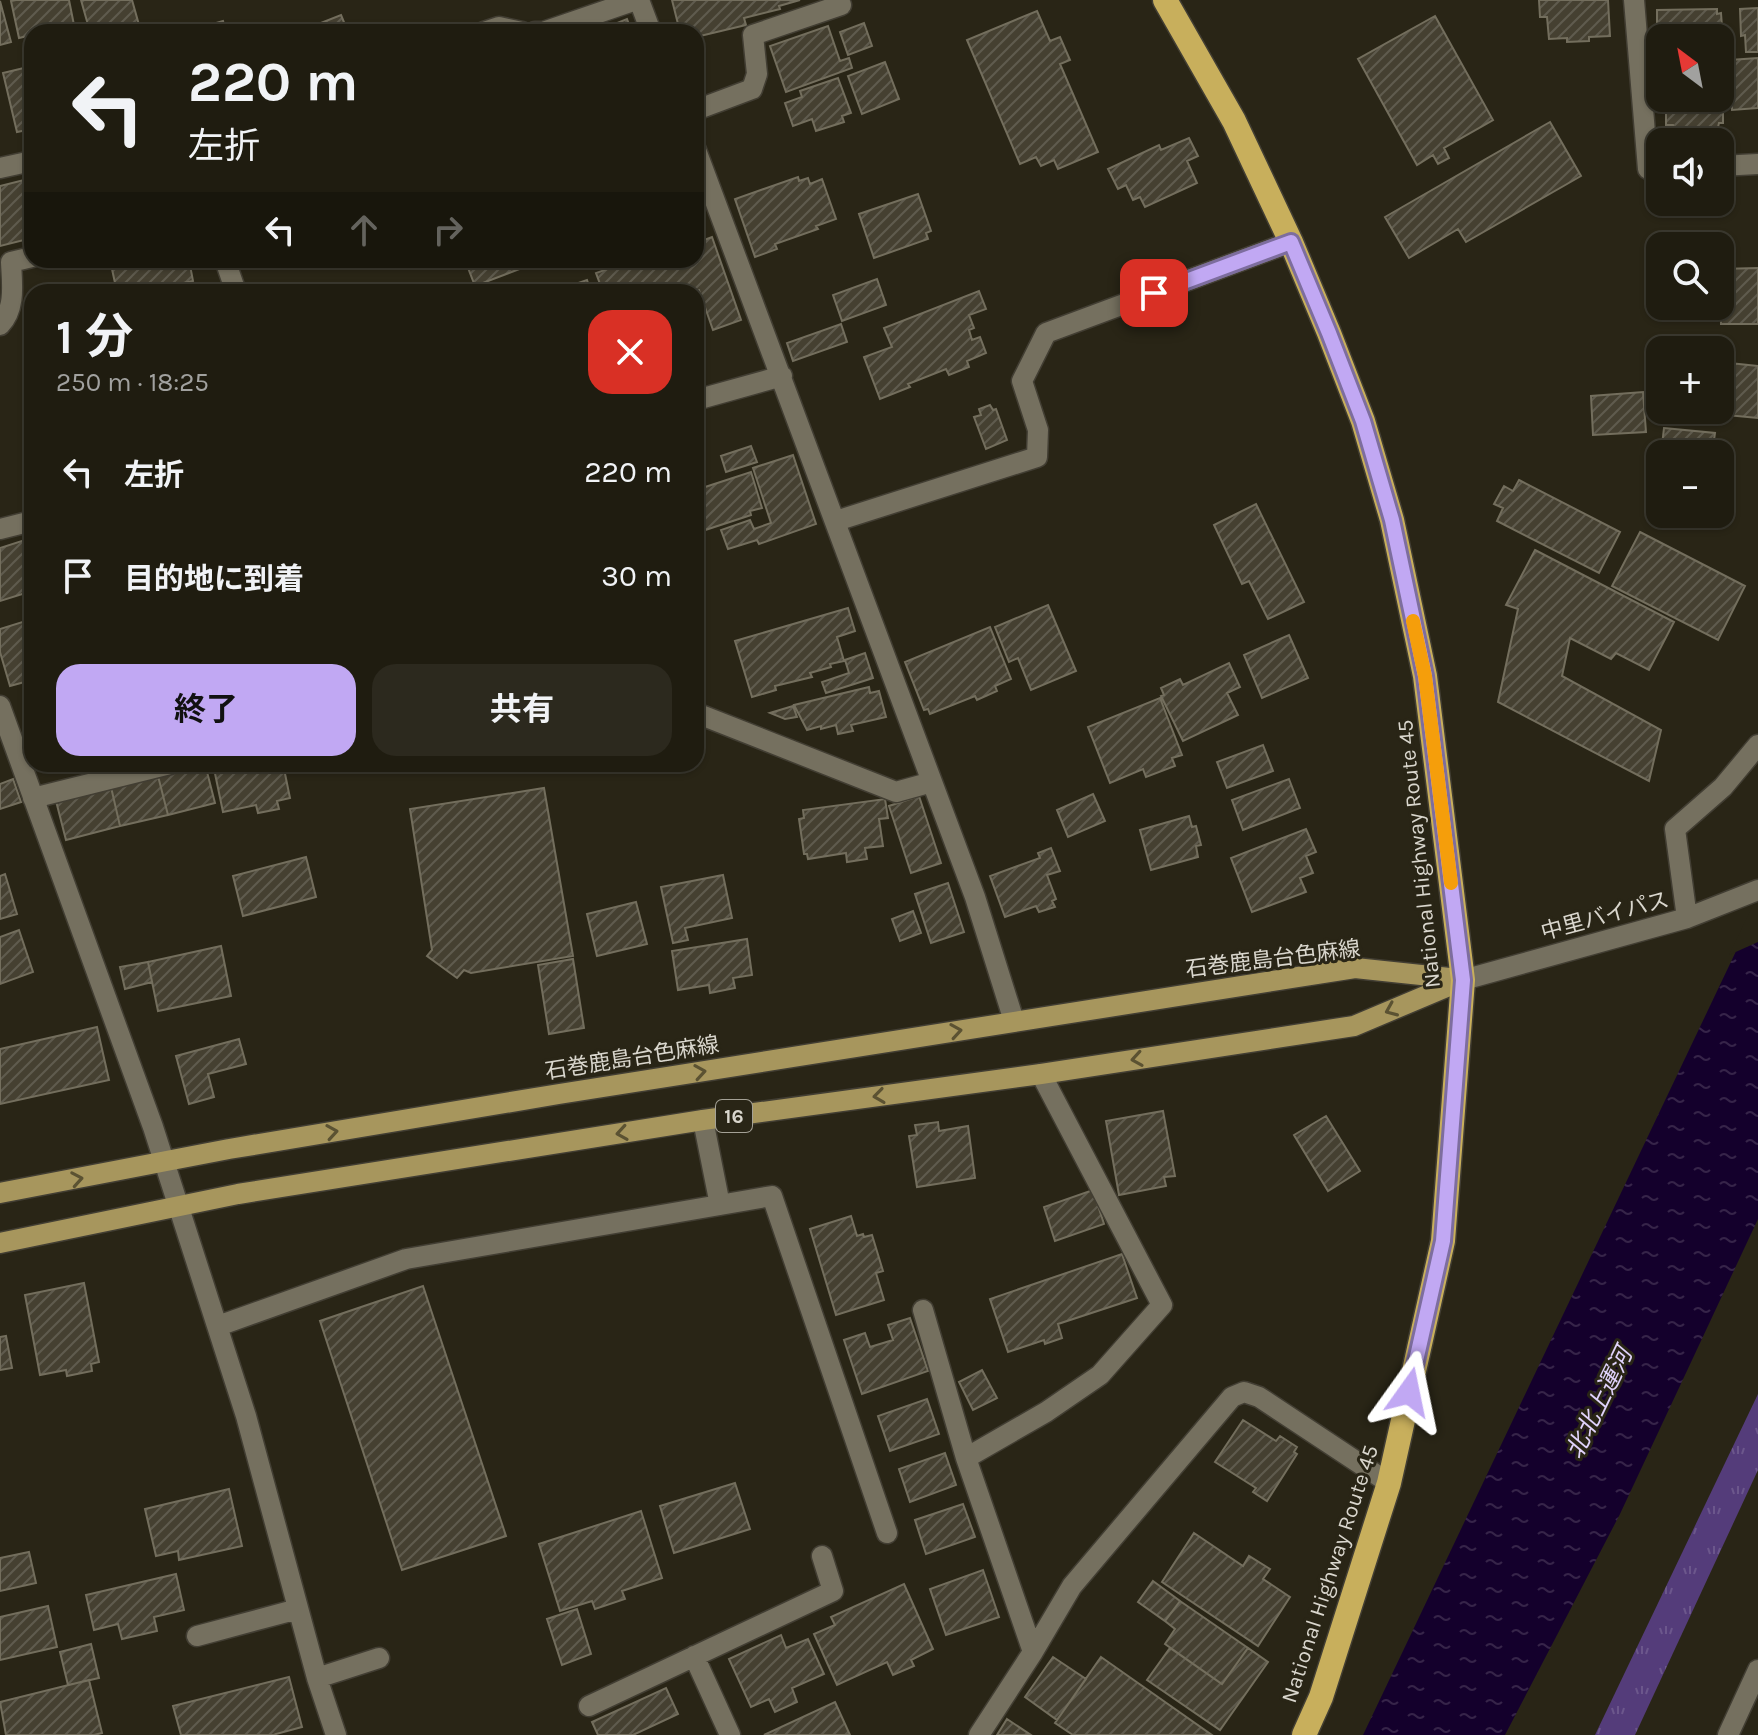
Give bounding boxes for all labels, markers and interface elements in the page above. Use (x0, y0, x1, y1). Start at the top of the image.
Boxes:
north arrow (1646, 24, 1734, 112)
map controls (1646, 24, 1734, 528)
text: 220 m (188, 49, 359, 114)
icon: left (56, 56, 160, 160)
text: 左折 (188, 125, 260, 167)
button: sound (1646, 128, 1734, 216)
icon: left (258, 208, 302, 252)
icon: ahead (342, 208, 386, 252)
icon: right (426, 208, 470, 252)
button: search (1646, 232, 1734, 320)
pin (1120, 259, 1188, 327)
icon: arrive (1132, 271, 1176, 315)
text: 1 分 (56, 309, 133, 365)
button: close (588, 310, 672, 394)
button: + (1646, 336, 1734, 424)
text: 250 m · 18:25 (56, 367, 209, 398)
button: − (1646, 440, 1734, 528)
icon: left (56, 450, 100, 494)
text: 220 m (584, 454, 672, 490)
text: 左折 (124, 457, 184, 493)
icon: arrive (56, 554, 100, 598)
text: 30 m (601, 558, 672, 594)
text: 目的地に到着 (124, 561, 304, 597)
button: 終了 (56, 664, 356, 756)
button: 共有 (372, 664, 672, 756)
street label: National Highway Route 45 (1392, 719, 1446, 989)
street label: 中里バイパス (1538, 886, 1672, 946)
street label: 石巻鹿島台色麻線 (1184, 935, 1362, 983)
one-way arrow (1385, 1000, 1399, 1016)
one-way arrow (949, 1023, 963, 1040)
street label: 石巻鹿島台色麻線 (543, 1031, 721, 1085)
one-way arrow (1130, 1050, 1143, 1067)
one-way arrow (693, 1064, 706, 1081)
one-way arrow (872, 1087, 886, 1104)
road number: 16 (716, 1100, 752, 1132)
one-way arrow (326, 1124, 339, 1141)
one-way arrow (615, 1124, 629, 1141)
one-way arrow (70, 1171, 84, 1188)
water label: 北北上運河 (1560, 1339, 1640, 1463)
position arrow (1367, 1350, 1451, 1434)
street label: National Highway Route 45 (1276, 1442, 1384, 1706)

